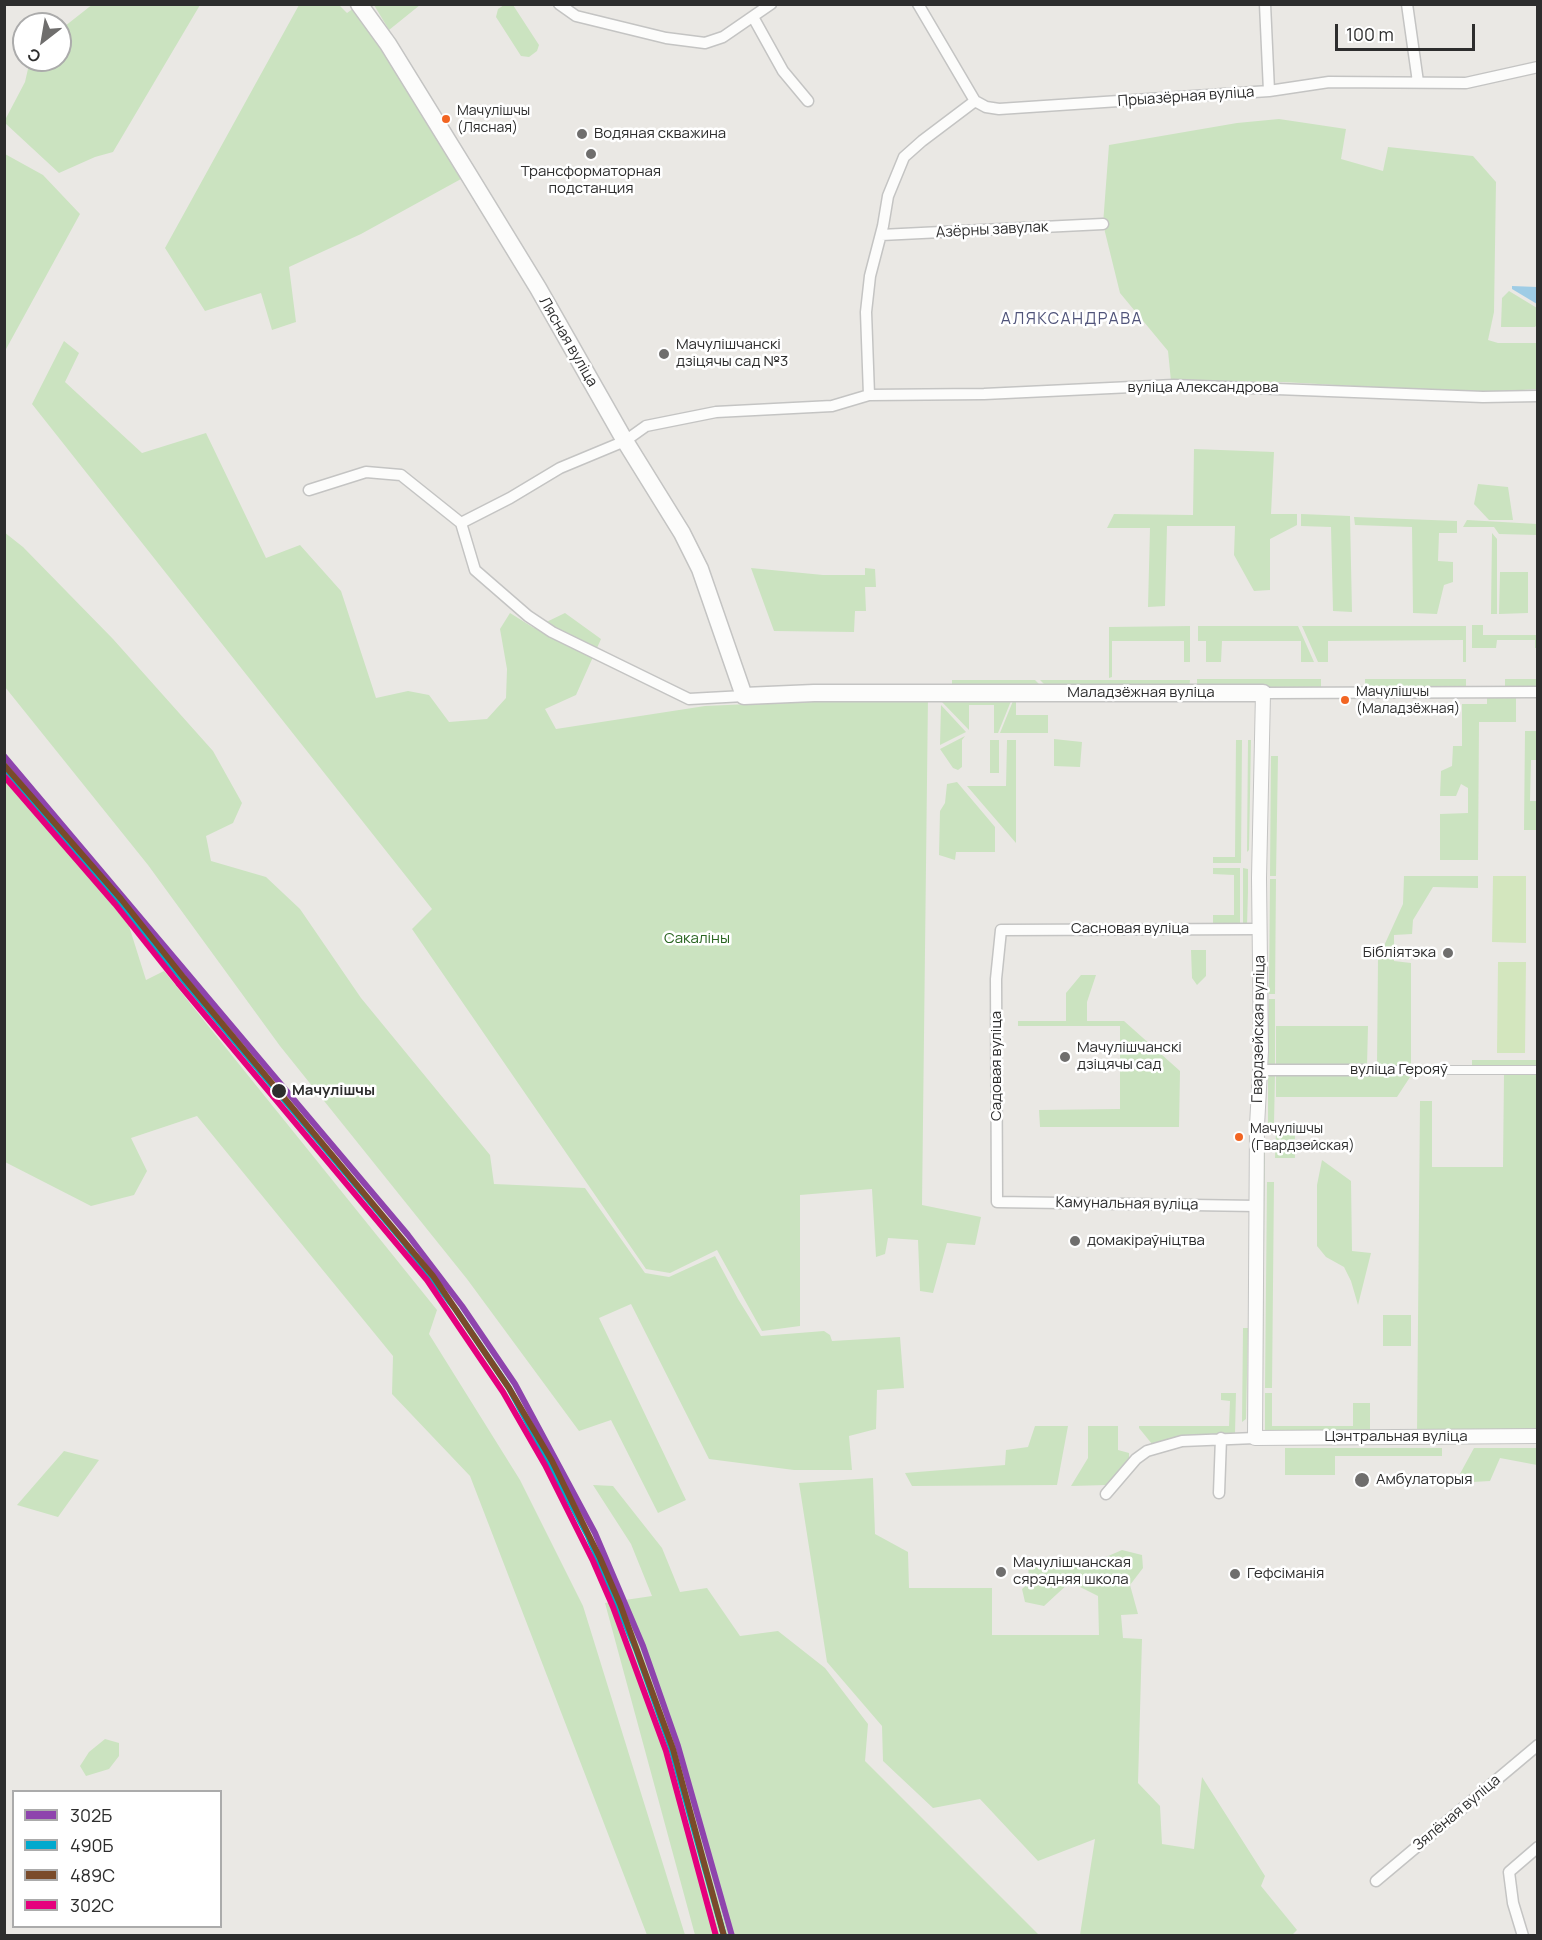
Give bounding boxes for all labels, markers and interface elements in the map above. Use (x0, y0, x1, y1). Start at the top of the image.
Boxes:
north arrow (12, 12, 72, 72)
scale bar (1338, 12, 1478, 50)
text: 100 m (1346, 22, 1394, 46)
text: С (23, 43, 45, 68)
street label: Прыазёрная вуліца (1117, 83, 1255, 111)
place label: Мачулішчы (Лясная) (457, 103, 530, 136)
marker: Мачулішчы (Лясная) (440, 113, 452, 125)
place label: Водяная скважина (594, 125, 726, 143)
marker: Водяная скважина (575, 127, 589, 141)
marker: Трансформаторная подстанция (584, 147, 598, 161)
place label: Трансформаторная подстанция (521, 163, 661, 198)
street label: Азёрны завулак (935, 218, 1049, 242)
street label: Лясная вуліца (535, 294, 601, 390)
district label: АЛЯКСАНДРАВА (1001, 310, 1143, 330)
place label: Мачулішчанскі дзіцячы сад №3 (676, 336, 788, 371)
marker: Мачулішчанскі дзіцячы сад №3 (657, 347, 671, 361)
street label: вуліца Александрова (1127, 379, 1279, 397)
street label: Маладзёжная вуліца (1067, 684, 1215, 702)
place label: Мачулішчы (Маладзёжная) (1356, 684, 1460, 716)
marker: Мачулішчы (Маладзёжная) (1339, 694, 1351, 706)
street label: Сасновая вуліца (1071, 920, 1189, 938)
park label: Сакаліны (664, 930, 730, 948)
place label: Бібліятэка (1363, 944, 1436, 962)
marker: Бібліятэка (1441, 946, 1455, 960)
street label: Гвардзейская вуліца (1249, 955, 1269, 1103)
street label: Садовая вуліца (988, 1011, 1006, 1121)
place label: Мачулішчанскі дзіцячы сад (1077, 1039, 1182, 1074)
marker: Мачулішчанскі дзіцячы сад (1058, 1050, 1072, 1064)
street label: вуліца Герояў (1350, 1061, 1448, 1079)
marker: Мачулішчы (270, 1082, 288, 1100)
place label: Мачулішчы (292, 1082, 375, 1100)
place label: Мачулішчы (Гвардзейская) (1250, 1121, 1355, 1154)
marker: Мачулішчы (Гвардзейская) (1233, 1131, 1245, 1143)
street label: Камунальная вуліца (1055, 1194, 1199, 1214)
place label: домакіраўніцтва (1087, 1232, 1205, 1250)
marker: домакіраўніцтва (1068, 1234, 1082, 1248)
street label: Цэнтральная вуліца (1324, 1428, 1468, 1446)
marker: Амбулаторыя (1353, 1471, 1371, 1489)
place label: Амбулаторыя (1376, 1471, 1472, 1489)
place label: Мачулішчанская сярэдняя школа (1013, 1554, 1131, 1589)
marker: Мачулішчанская сярэдняя школа (994, 1565, 1008, 1579)
place label: Гефсіманія (1247, 1565, 1324, 1583)
marker: Гефсіманія (1228, 1567, 1242, 1581)
street label: Зялёная вуліца (1410, 1771, 1504, 1855)
legend (12, 1790, 222, 1928)
text: 302Б (70, 1803, 112, 1827)
text: 490Б (70, 1833, 113, 1857)
text: 489С (70, 1863, 115, 1887)
text: 302С (70, 1893, 114, 1917)

